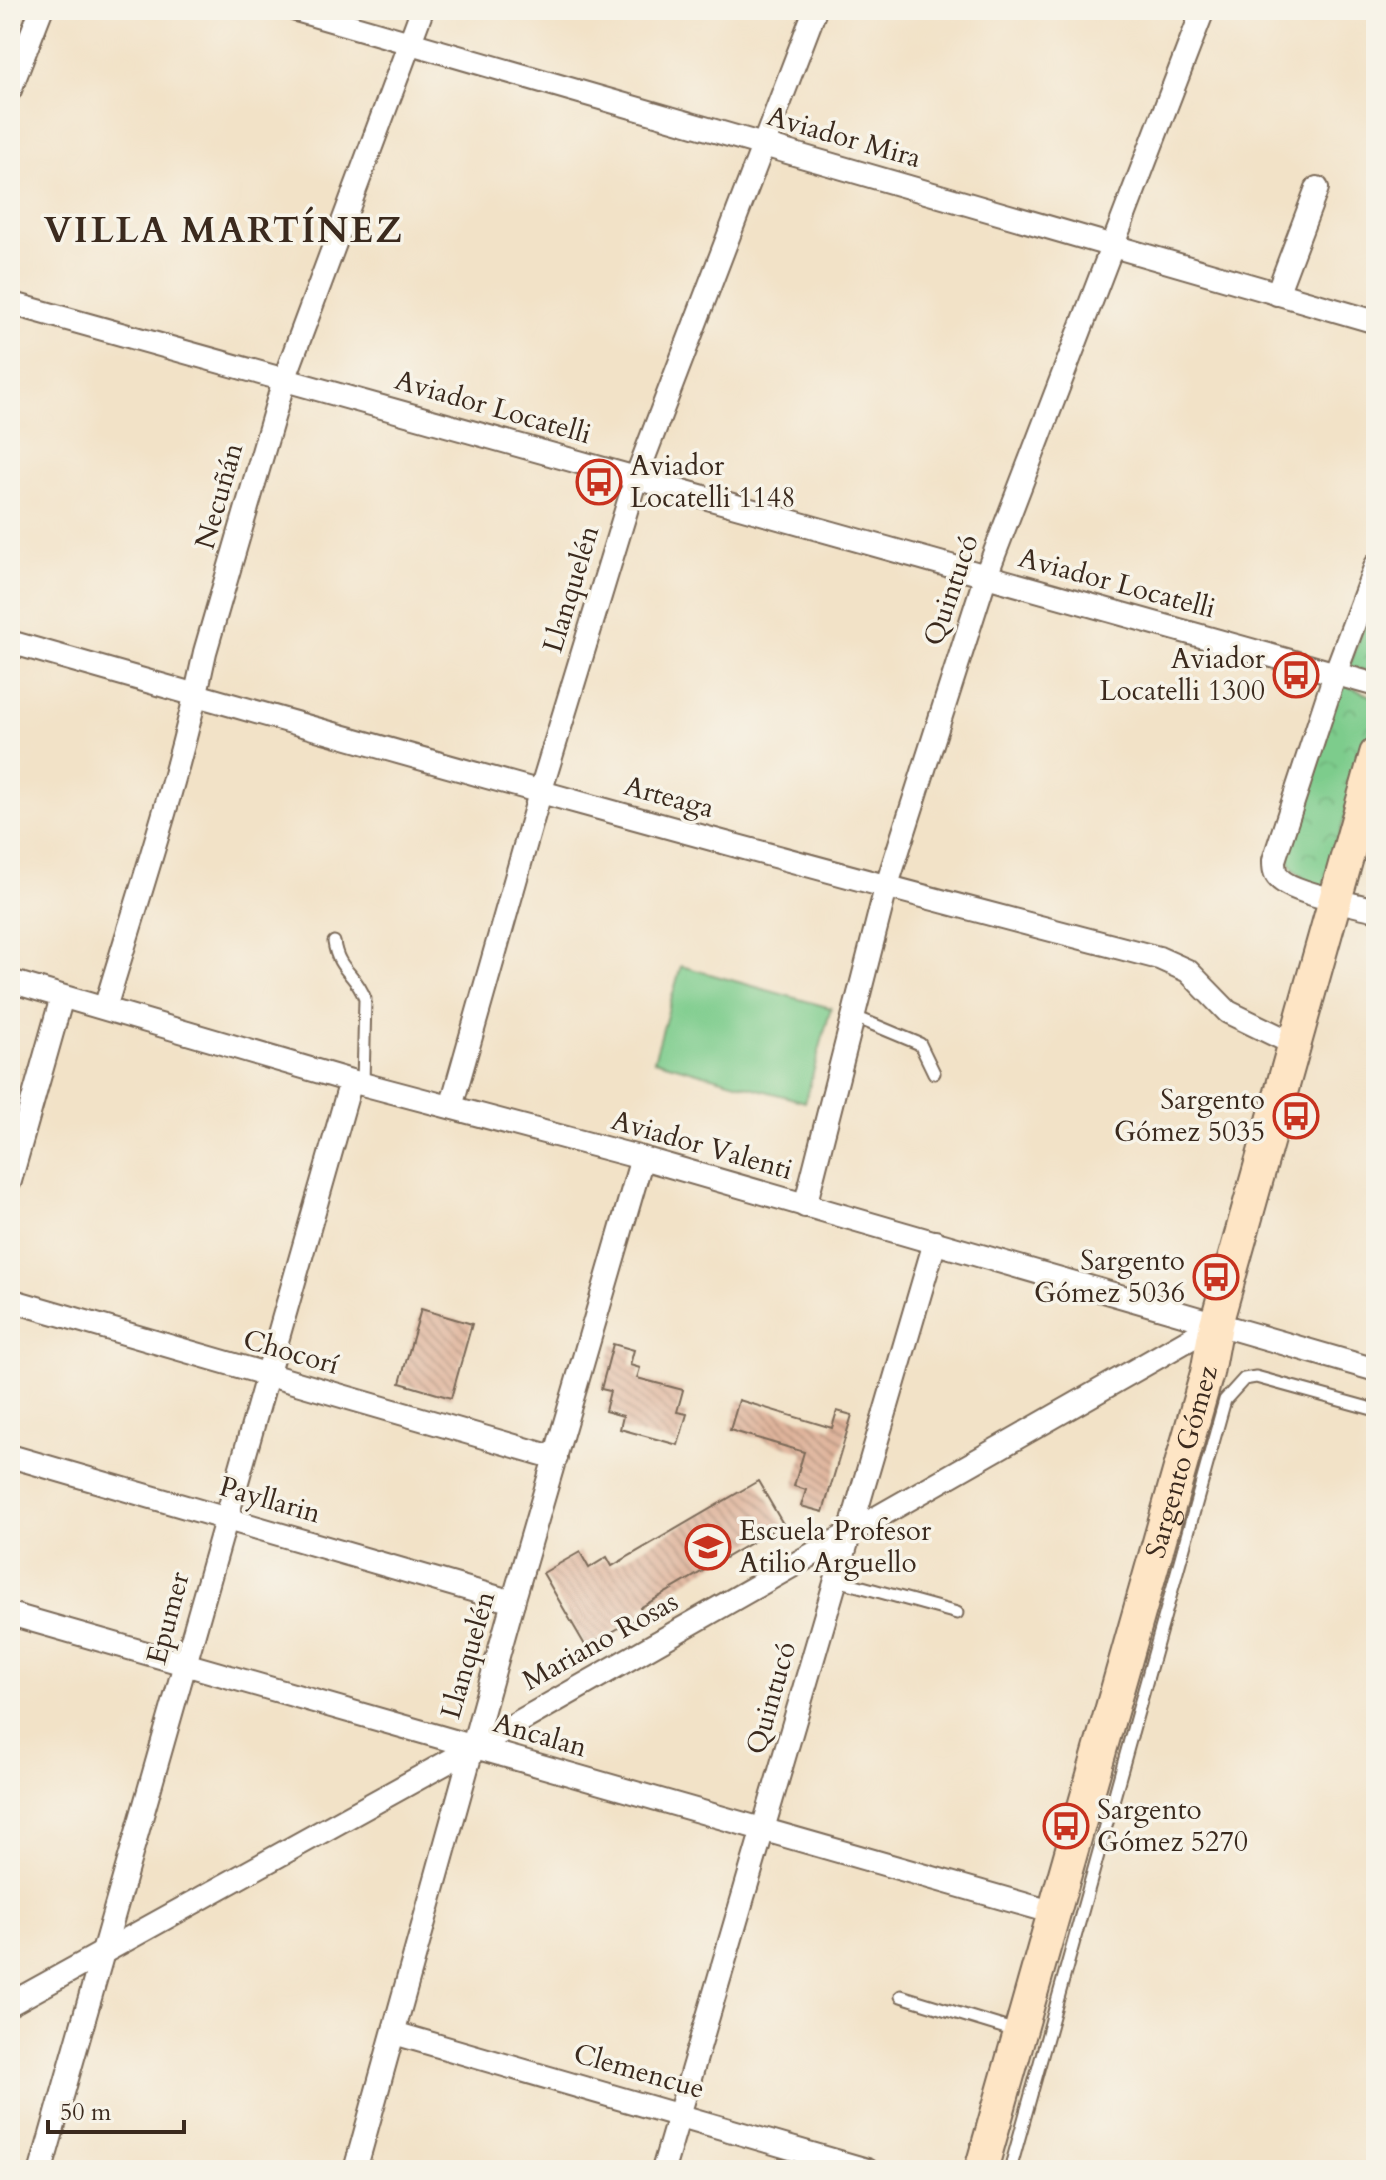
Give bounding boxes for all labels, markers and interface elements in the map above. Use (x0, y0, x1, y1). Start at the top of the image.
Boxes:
street label: Aviador Mira (763, 97, 925, 177)
district label: VILLA MARTÍNEZ (44, 206, 404, 255)
street label: Aviador Locatelli (390, 361, 596, 453)
street label: Necuñán (186, 438, 252, 553)
place label: Aviador Locatelli 1148 (630, 447, 796, 517)
bus stop icon: Aviador Locatelli 1148 (575, 458, 623, 506)
street label: Llanquelén (534, 521, 608, 657)
street label: Quintucó (914, 529, 988, 651)
street label: Aviador Locatelli (1014, 538, 1220, 628)
place label: Aviador Locatelli 1300 (1099, 640, 1266, 710)
bus stop icon: Aviador Locatelli 1300 (1272, 651, 1320, 699)
street label: Arteaga (620, 767, 718, 827)
place label: Sargento Gómez 5035 (1114, 1081, 1265, 1151)
bus stop icon: Sargento Gómez 5035 (1272, 1092, 1320, 1140)
street label: Aviador Valenti (607, 1101, 797, 1189)
place label: Sargento Gómez 5036 (1034, 1242, 1185, 1312)
bus stop icon: Sargento Gómez 5036 (1192, 1253, 1240, 1301)
street label: Chocorí (239, 1320, 343, 1384)
street label: Sargento Gómez (1136, 1362, 1227, 1563)
street label: Payllarin (215, 1467, 325, 1533)
place label: Escuela Profesor Atilio Arguello (739, 1512, 932, 1582)
school or university icon: Escuela Profesor Atilio Arguello (684, 1523, 732, 1571)
street label: Epumer (137, 1567, 199, 1668)
street label: Mariano Rosas (515, 1583, 685, 1699)
street label: Llanquelén (432, 1587, 504, 1723)
street label: Quintucó (737, 1637, 805, 1759)
street label: Ancalan (489, 1704, 591, 1766)
place label: Sargento Gómez 5270 (1097, 1791, 1248, 1861)
bus stop icon: Sargento Gómez 5270 (1042, 1802, 1090, 1850)
street label: Clemencue (569, 2034, 709, 2108)
scale bar (48, 2084, 184, 2134)
text: 50 m (60, 2096, 112, 2129)

